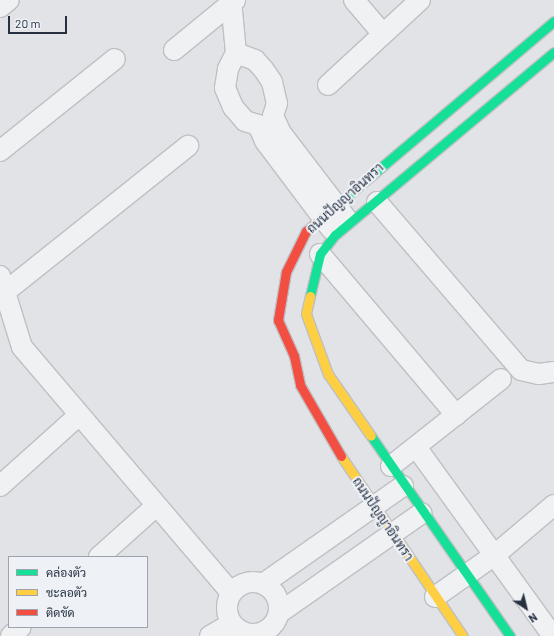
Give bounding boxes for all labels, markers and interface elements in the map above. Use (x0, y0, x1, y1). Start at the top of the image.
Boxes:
scale bar (10, 8, 69, 34)
text: 20 m (15, 16, 41, 30)
street label: ถนนปัญญาอินทรา (304, 160, 386, 236)
street label: ถนนปัญญาอินทรา (349, 474, 417, 564)
legend (8, 556, 148, 628)
text: คล่องตัว (46, 565, 86, 579)
text: ชะลอตัว (46, 585, 87, 599)
north arrow (506, 588, 546, 628)
text: ติดขัด (46, 605, 75, 619)
text: N (526, 611, 540, 626)

